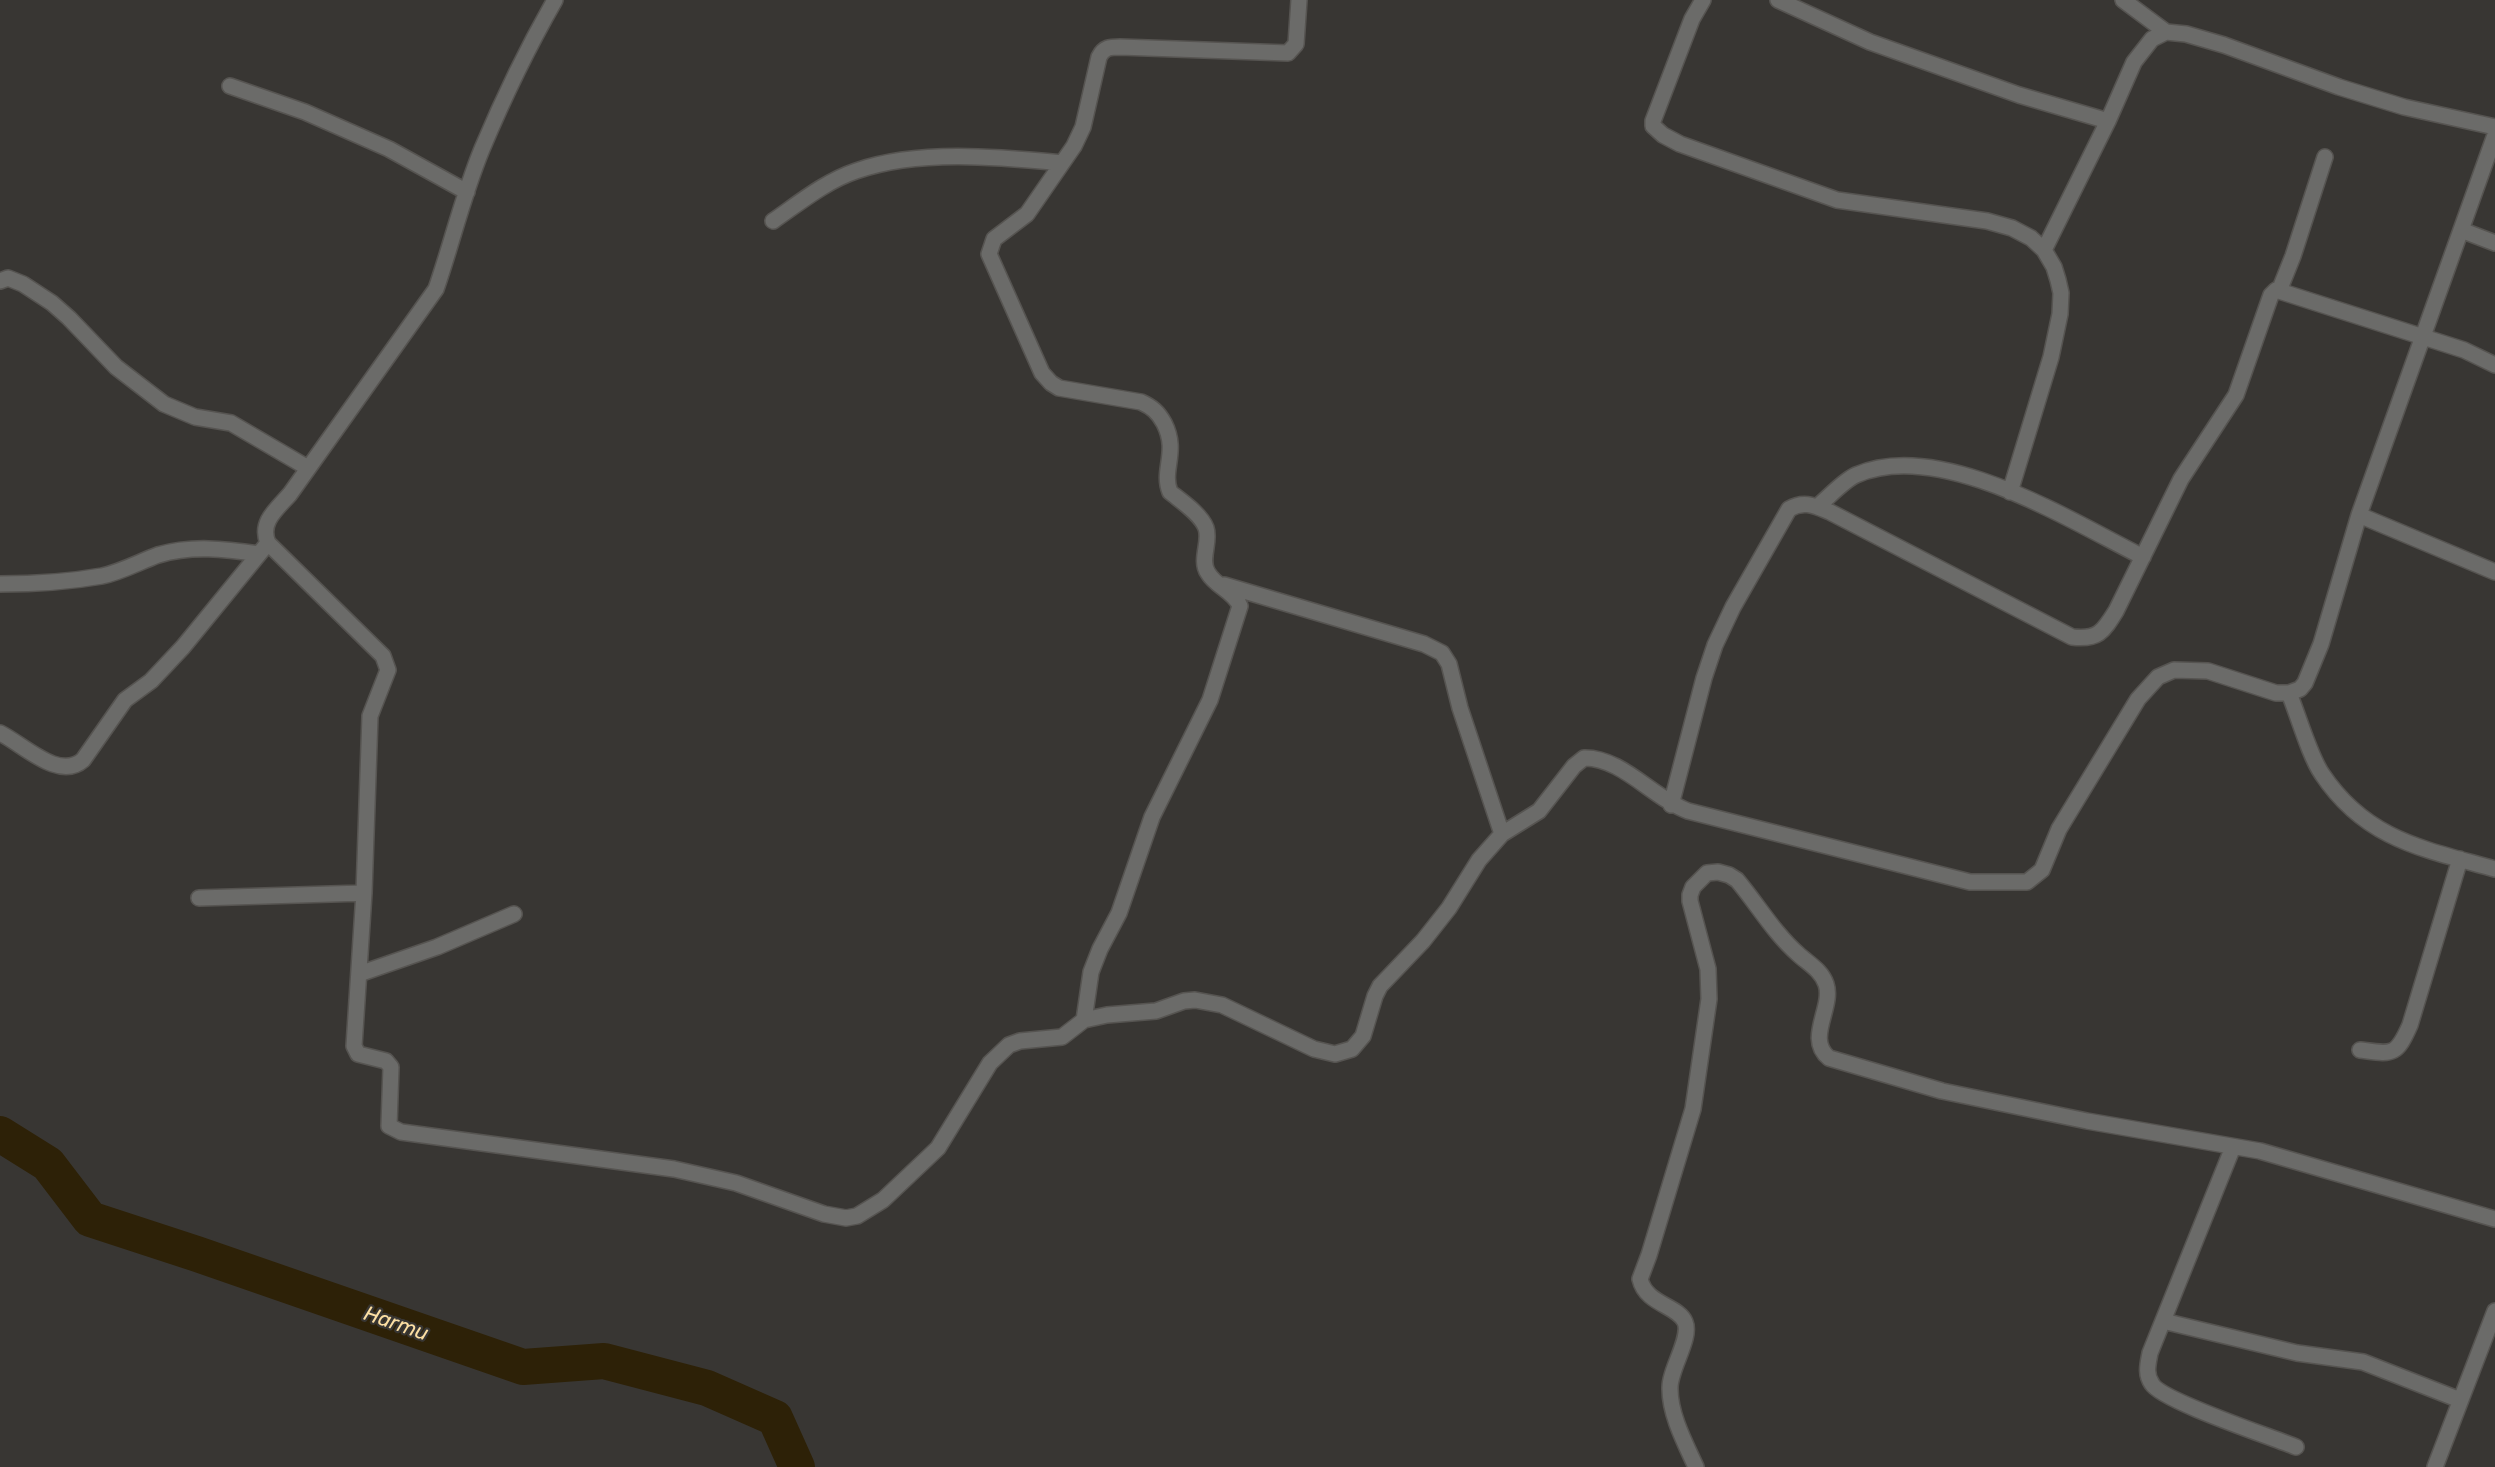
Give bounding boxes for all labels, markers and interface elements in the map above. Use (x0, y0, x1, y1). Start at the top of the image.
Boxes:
water label: Harmu (360, 1301, 432, 1347)

